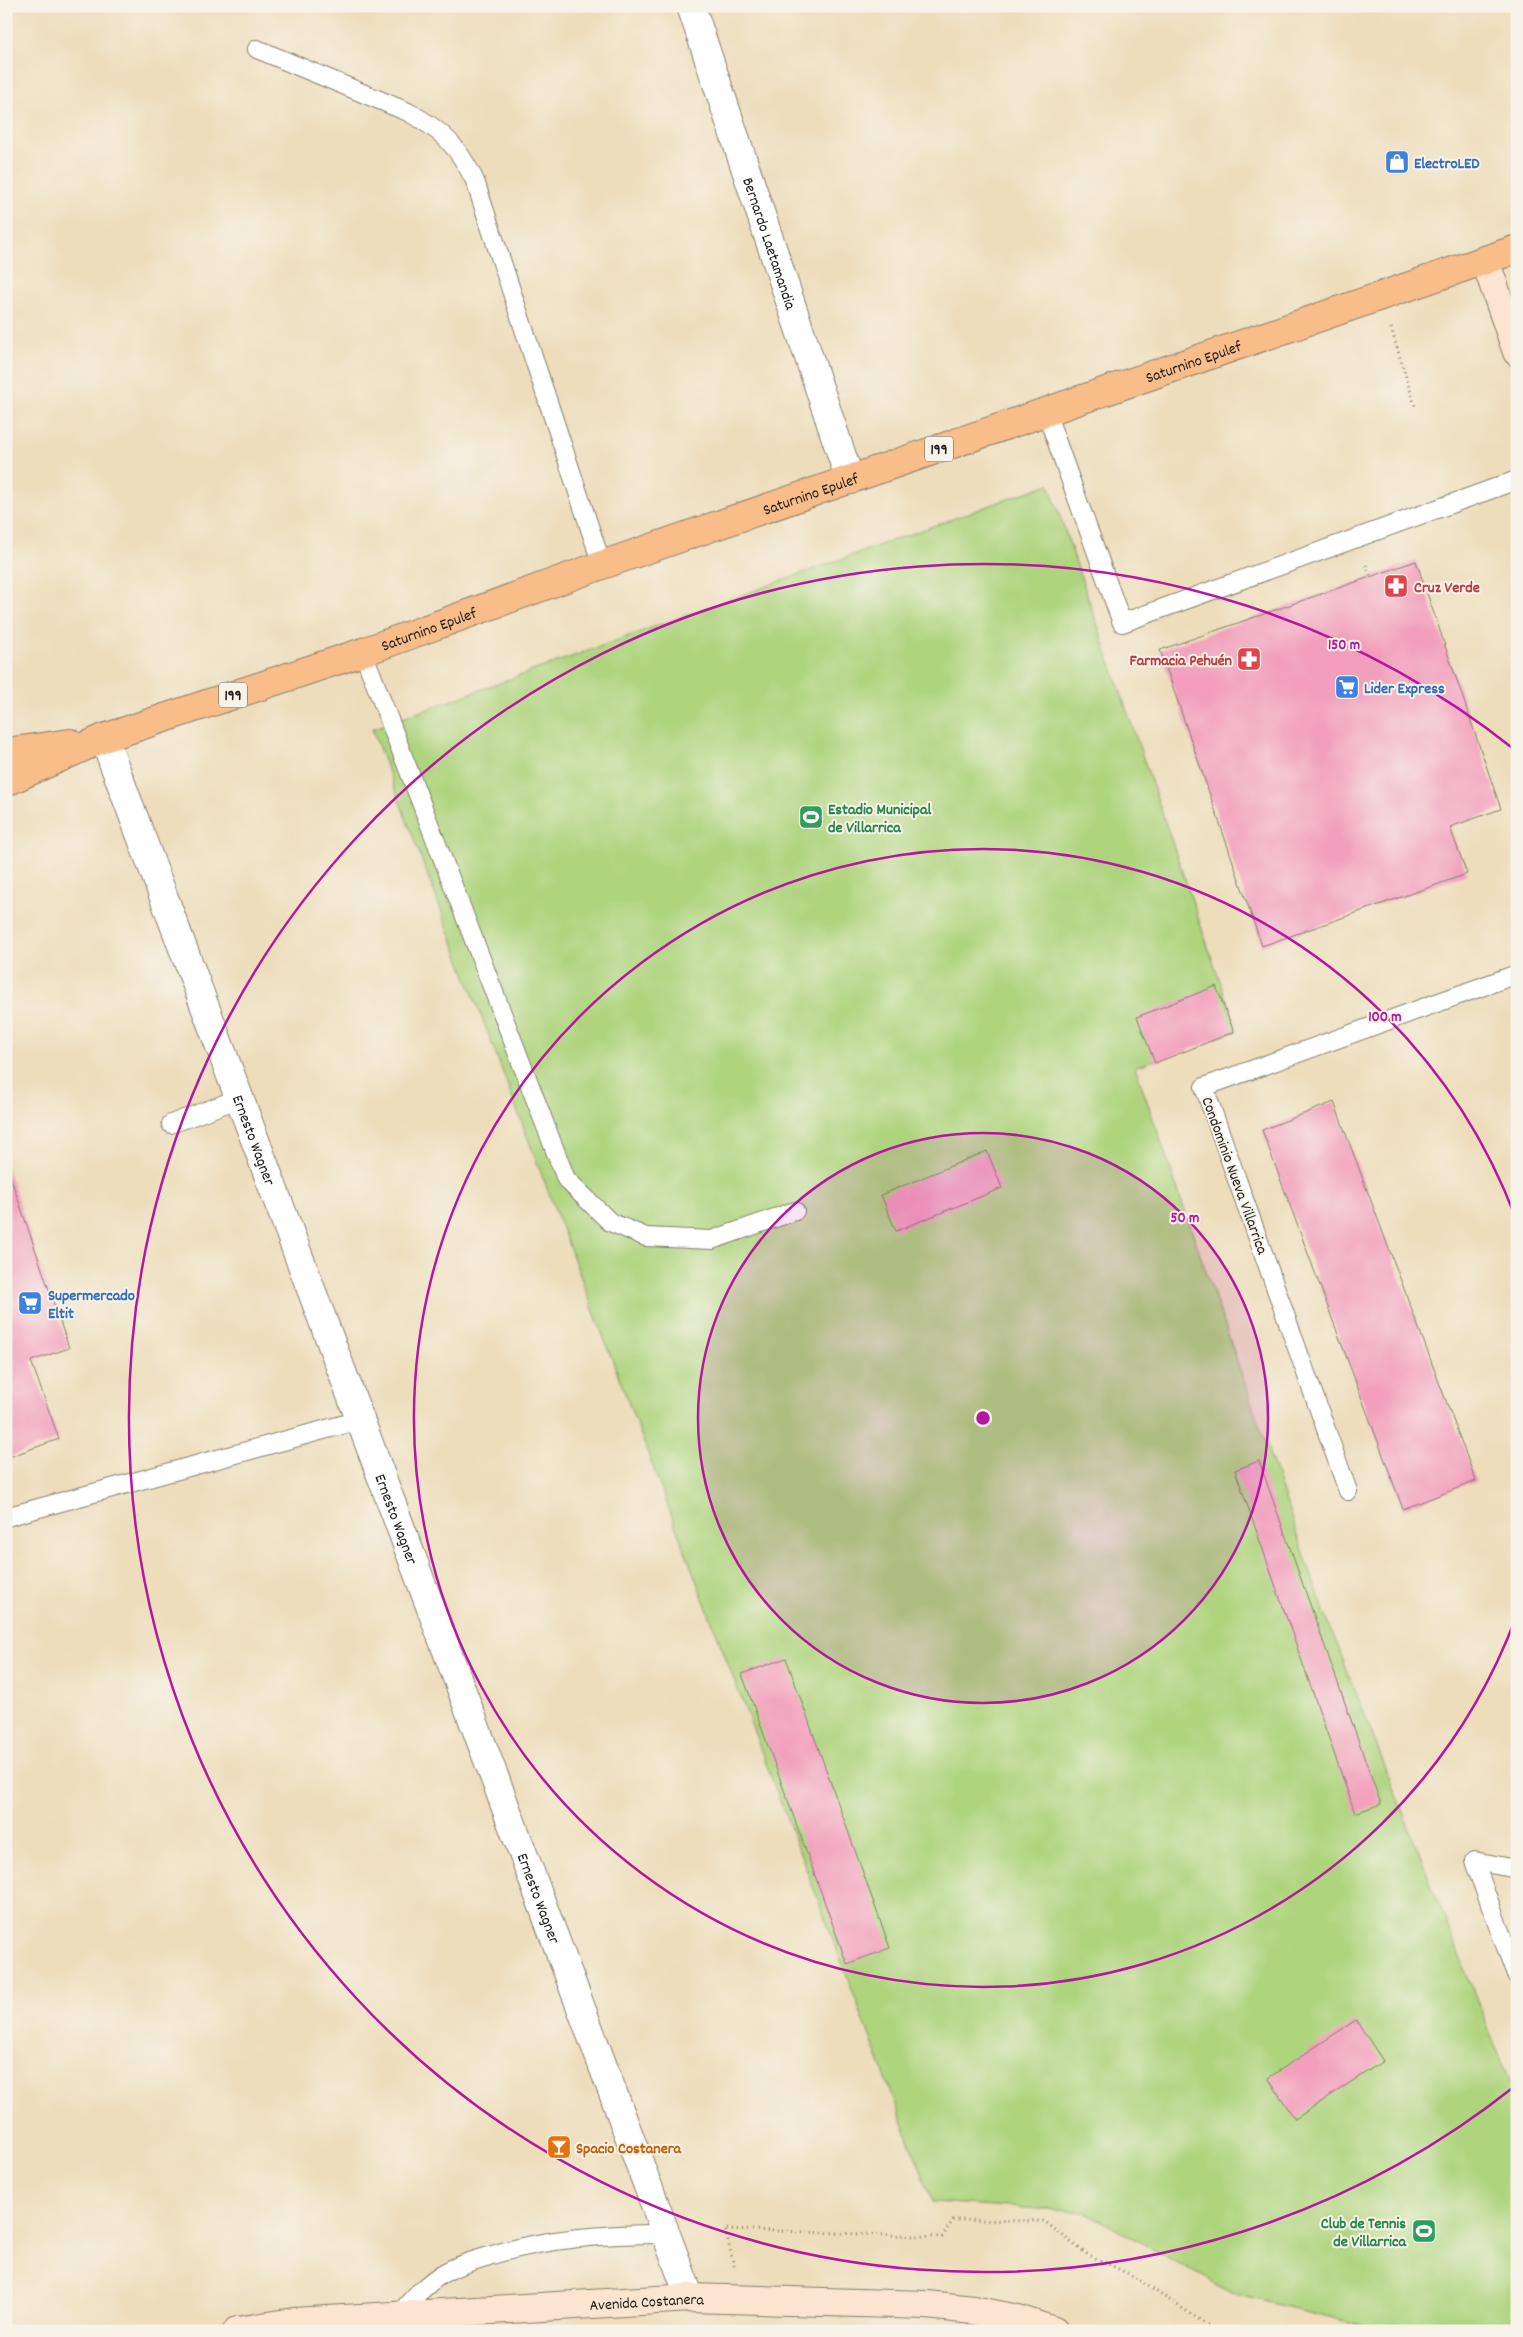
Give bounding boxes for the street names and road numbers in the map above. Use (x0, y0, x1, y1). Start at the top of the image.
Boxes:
street label: Bernardo Laetamandia (735, 175, 801, 313)
street label: Saturnino Epulef (1143, 336, 1245, 390)
road number: 199 (925, 436, 953, 462)
street label: Saturnino Epulef (760, 468, 862, 523)
street label: Saturnino Epulef (378, 602, 481, 658)
road number: 199 (219, 682, 247, 708)
street label: Ernesto Wagner (225, 1092, 280, 1189)
street label: Condominio Nueva Villarrica (1194, 1094, 1273, 1258)
street label: Ernesto Wagner (367, 1471, 422, 1568)
street label: Ernesto Wagner (510, 1850, 565, 1947)
street label: Avenida Costanera (589, 2289, 705, 2318)

